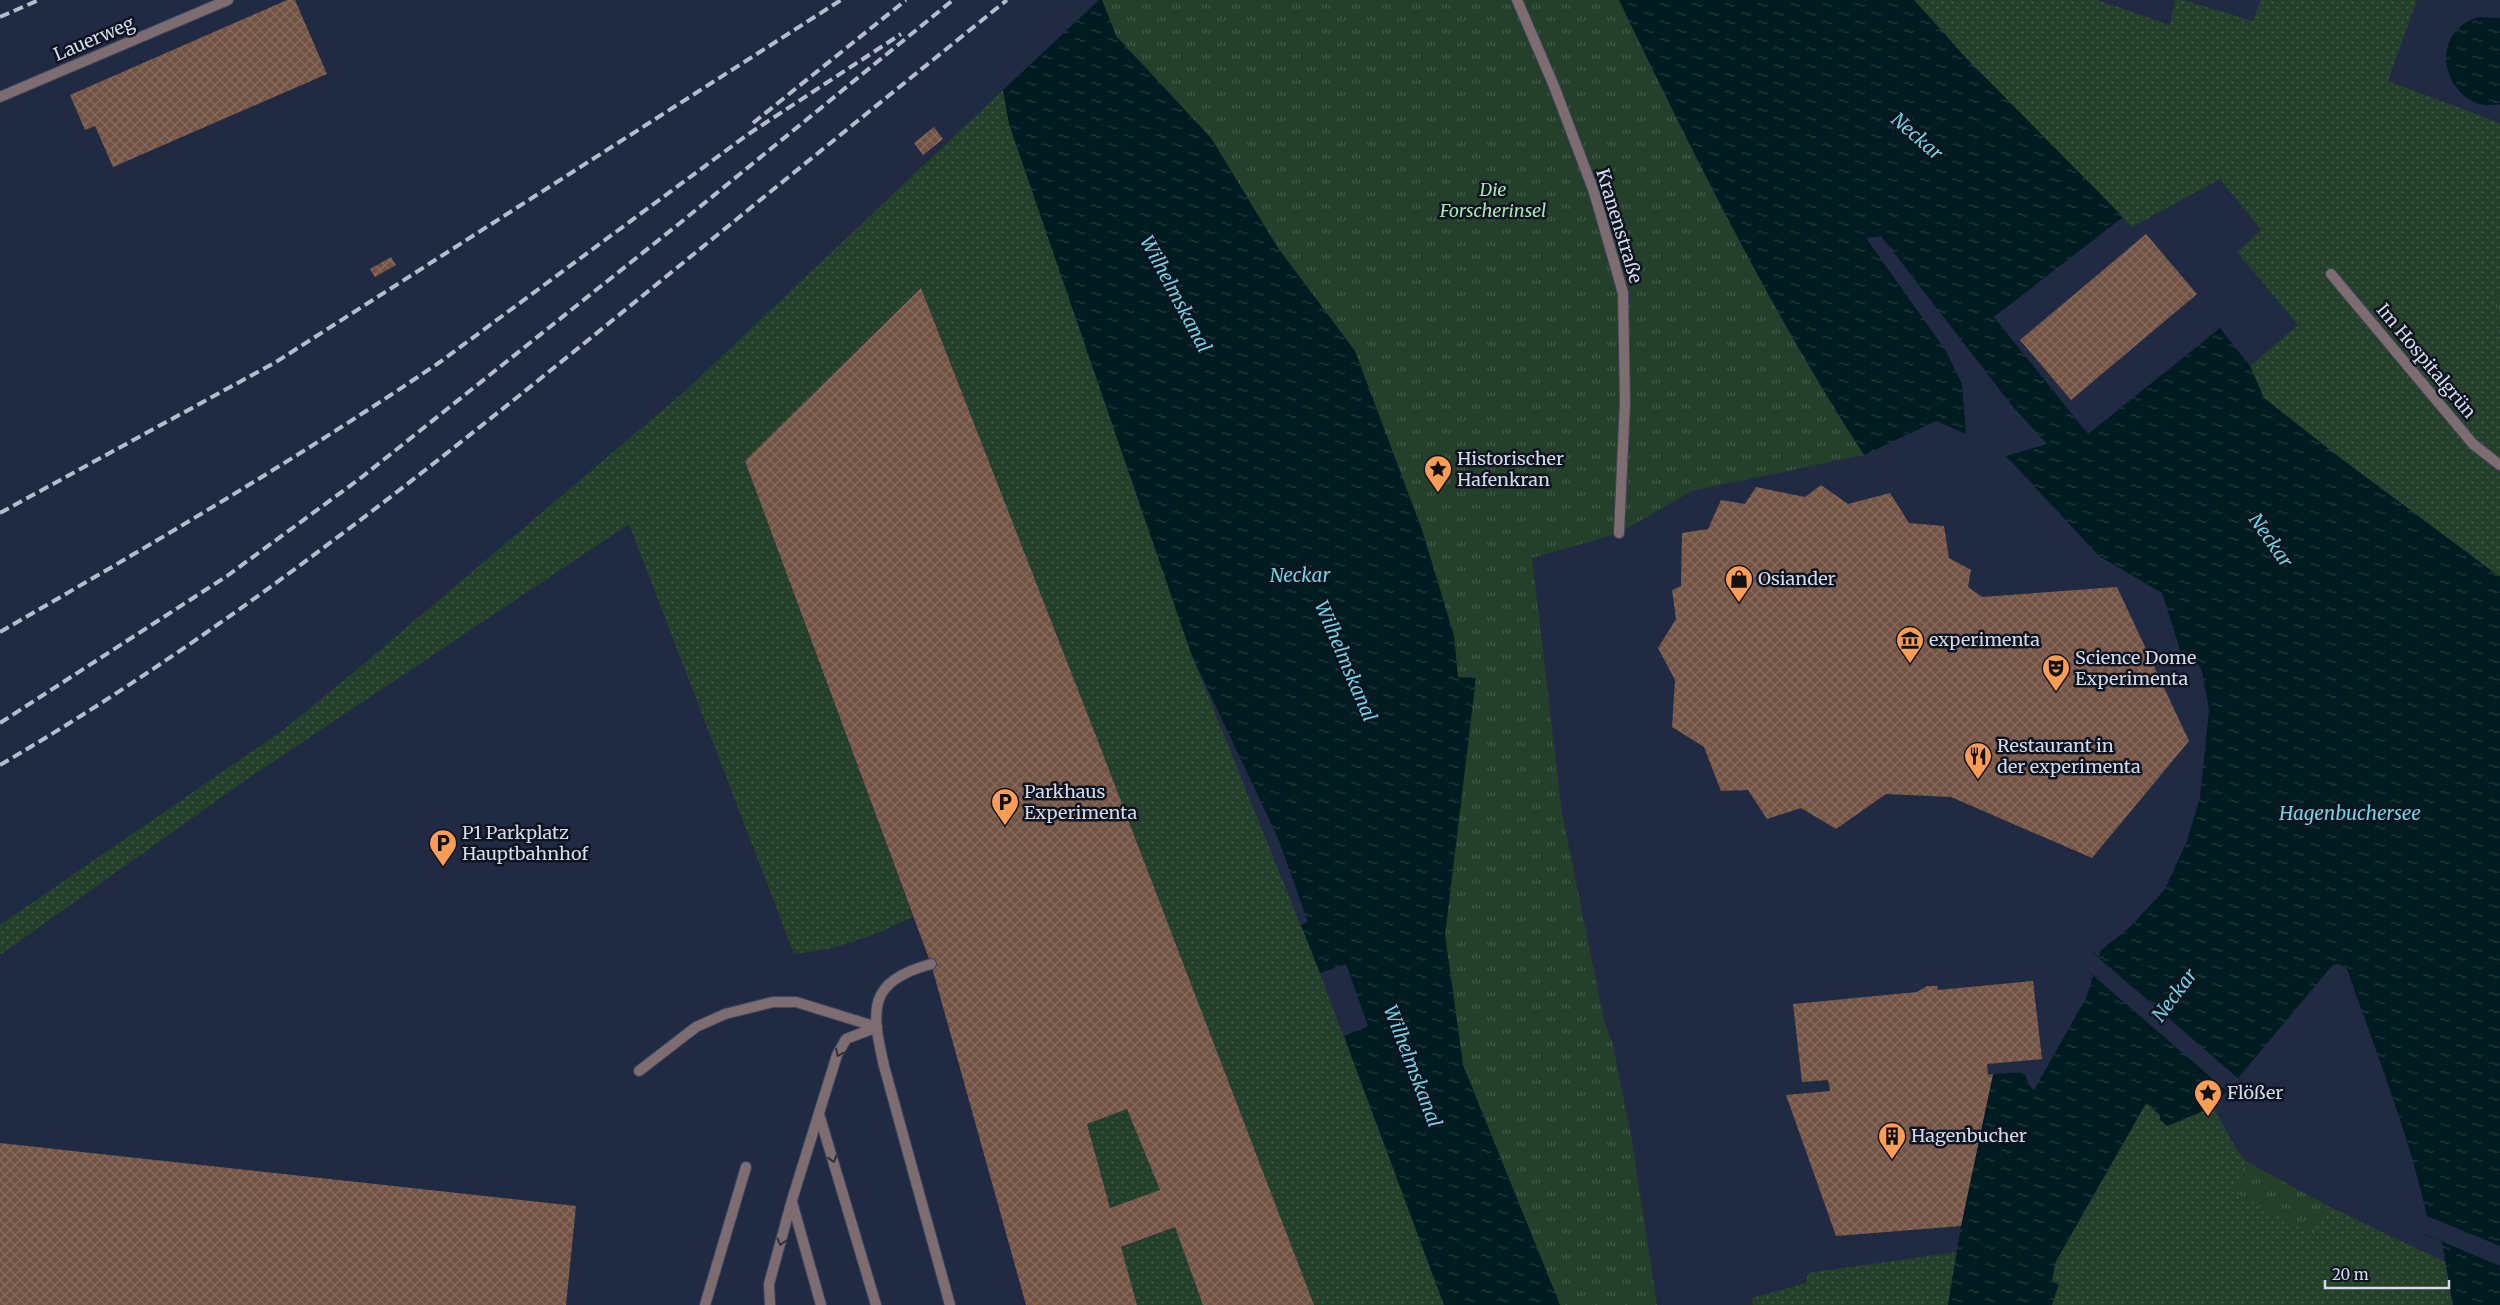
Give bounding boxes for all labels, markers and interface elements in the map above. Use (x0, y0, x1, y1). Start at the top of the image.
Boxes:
street label: Lauerweg (50, 11, 138, 66)
water label: Neckar (1886, 107, 1948, 165)
street label: Kranenstraße (1591, 166, 1648, 286)
park label: Die Forscherinsel (1439, 178, 1546, 222)
water label: Wilhelmskanal (1135, 231, 1217, 357)
street label: Im Hospitalgrün (2372, 298, 2481, 423)
place label: Historischer Hafenkran (1457, 447, 1564, 491)
place icon: Historischer Hafenkran (1423, 454, 1453, 493)
water label: Neckar (2244, 508, 2298, 572)
water label: Neckar (1270, 563, 1330, 587)
shop icon: Osiander (1724, 564, 1754, 603)
place label: Osiander (1758, 567, 1836, 590)
water label: Wilhelmskanal (1310, 597, 1382, 725)
museum icon: experimenta (1895, 625, 1925, 664)
place label: experimenta (1929, 628, 2040, 651)
place label: Science Dome Experimenta (2075, 646, 2196, 690)
theatre icon: Science Dome Experimenta (2041, 653, 2071, 692)
place label: Restaurant in der experimenta (1997, 734, 2141, 778)
restaurant icon: Restaurant in der experimenta (1963, 741, 1993, 780)
place label: Parkhaus Experimenta (1024, 780, 1137, 824)
parking icon: Parkhaus Experimenta (990, 787, 1020, 826)
water label: Hagenbuchersee (2278, 801, 2421, 825)
place label: P1 Parkplatz Hauptbahnhof (462, 821, 589, 865)
parking icon: P1 Parkplatz Hauptbahnhof (428, 828, 458, 867)
water label: Neckar (2146, 963, 2202, 1026)
water label: Wilhelmskanal (1379, 1001, 1447, 1131)
one-way arrow (835, 1048, 845, 1057)
place icon: Flößer (2193, 1078, 2223, 1117)
place label: Flößer (2227, 1081, 2283, 1104)
building icon: Hagenbucher (1877, 1121, 1907, 1160)
place label: Hagenbucher (1911, 1124, 2027, 1147)
one-way arrow (827, 1155, 837, 1163)
one-way arrow (776, 1237, 786, 1245)
scale bar (2325, 1258, 2449, 1290)
text: 20 m (2332, 1265, 2369, 1284)

